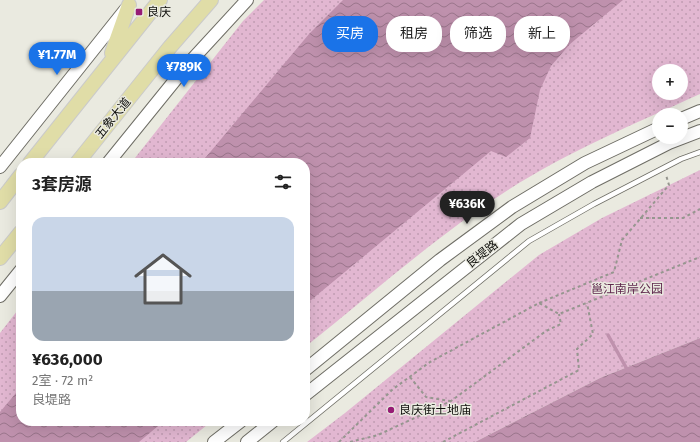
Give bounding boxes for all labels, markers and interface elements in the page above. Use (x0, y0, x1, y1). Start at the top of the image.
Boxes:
place label: 良庆 (147, 5, 171, 19)
marker: 良庆 (134, 7, 144, 17)
chip: 买房 (322, 16, 378, 52)
chip: 租房 (386, 16, 442, 52)
chip: 筛选 (450, 16, 506, 52)
chip: 新上 (514, 16, 570, 52)
pin: ¥1.77M (24, 42, 90, 76)
text: ¥1.77M (38, 47, 76, 62)
pin: ¥789K (156, 54, 212, 88)
text: ¥789K (166, 59, 202, 74)
map controls (652, 64, 688, 144)
button: + (652, 64, 688, 100)
street label: 五象大道 (92, 95, 134, 141)
button: − (652, 108, 688, 144)
icon: filters (272, 171, 294, 193)
text: 3套房源 (32, 174, 92, 195)
pin: ¥636K (439, 191, 495, 225)
text: ¥636K (449, 196, 485, 211)
street label: 良堤路 (464, 237, 500, 271)
icon: home (127, 243, 199, 315)
park label: 邕江南岸公园 (591, 282, 663, 296)
text: ¥636,000 (32, 349, 103, 370)
text: 2室 · 72 m² (32, 373, 93, 388)
text: 良堤路 (32, 392, 71, 407)
place label: 良庆街土地庙 (399, 403, 471, 417)
marker: 良庆街土地庙 (386, 405, 396, 415)

